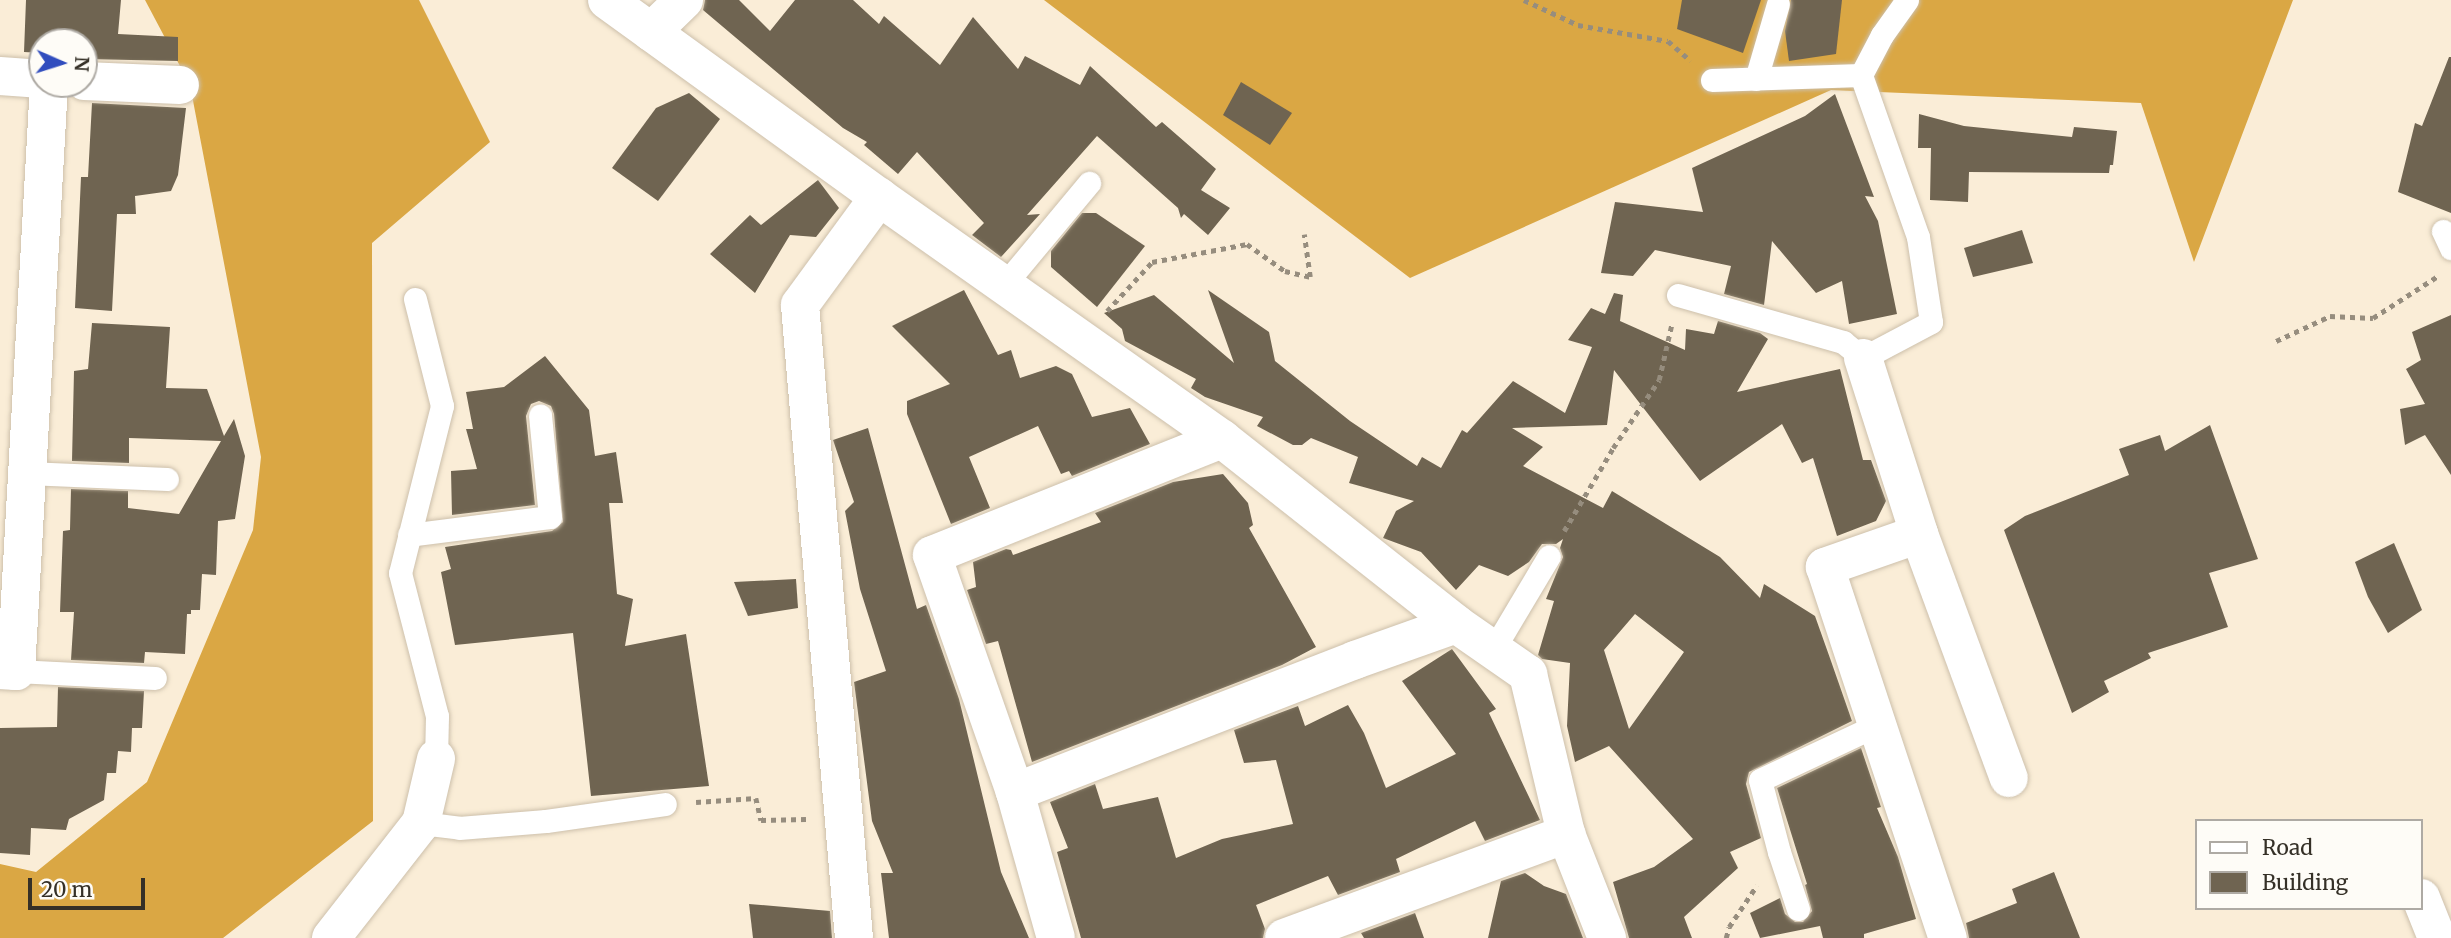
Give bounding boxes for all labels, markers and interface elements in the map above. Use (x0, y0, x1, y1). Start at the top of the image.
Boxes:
north arrow (28, 28, 98, 98)
text: N (70, 56, 94, 72)
legend (2196, 819, 2423, 910)
text: Road (2262, 834, 2313, 861)
scale bar (32, 864, 149, 908)
text: Building (2262, 869, 2348, 896)
text: 20 m (41, 876, 92, 903)

